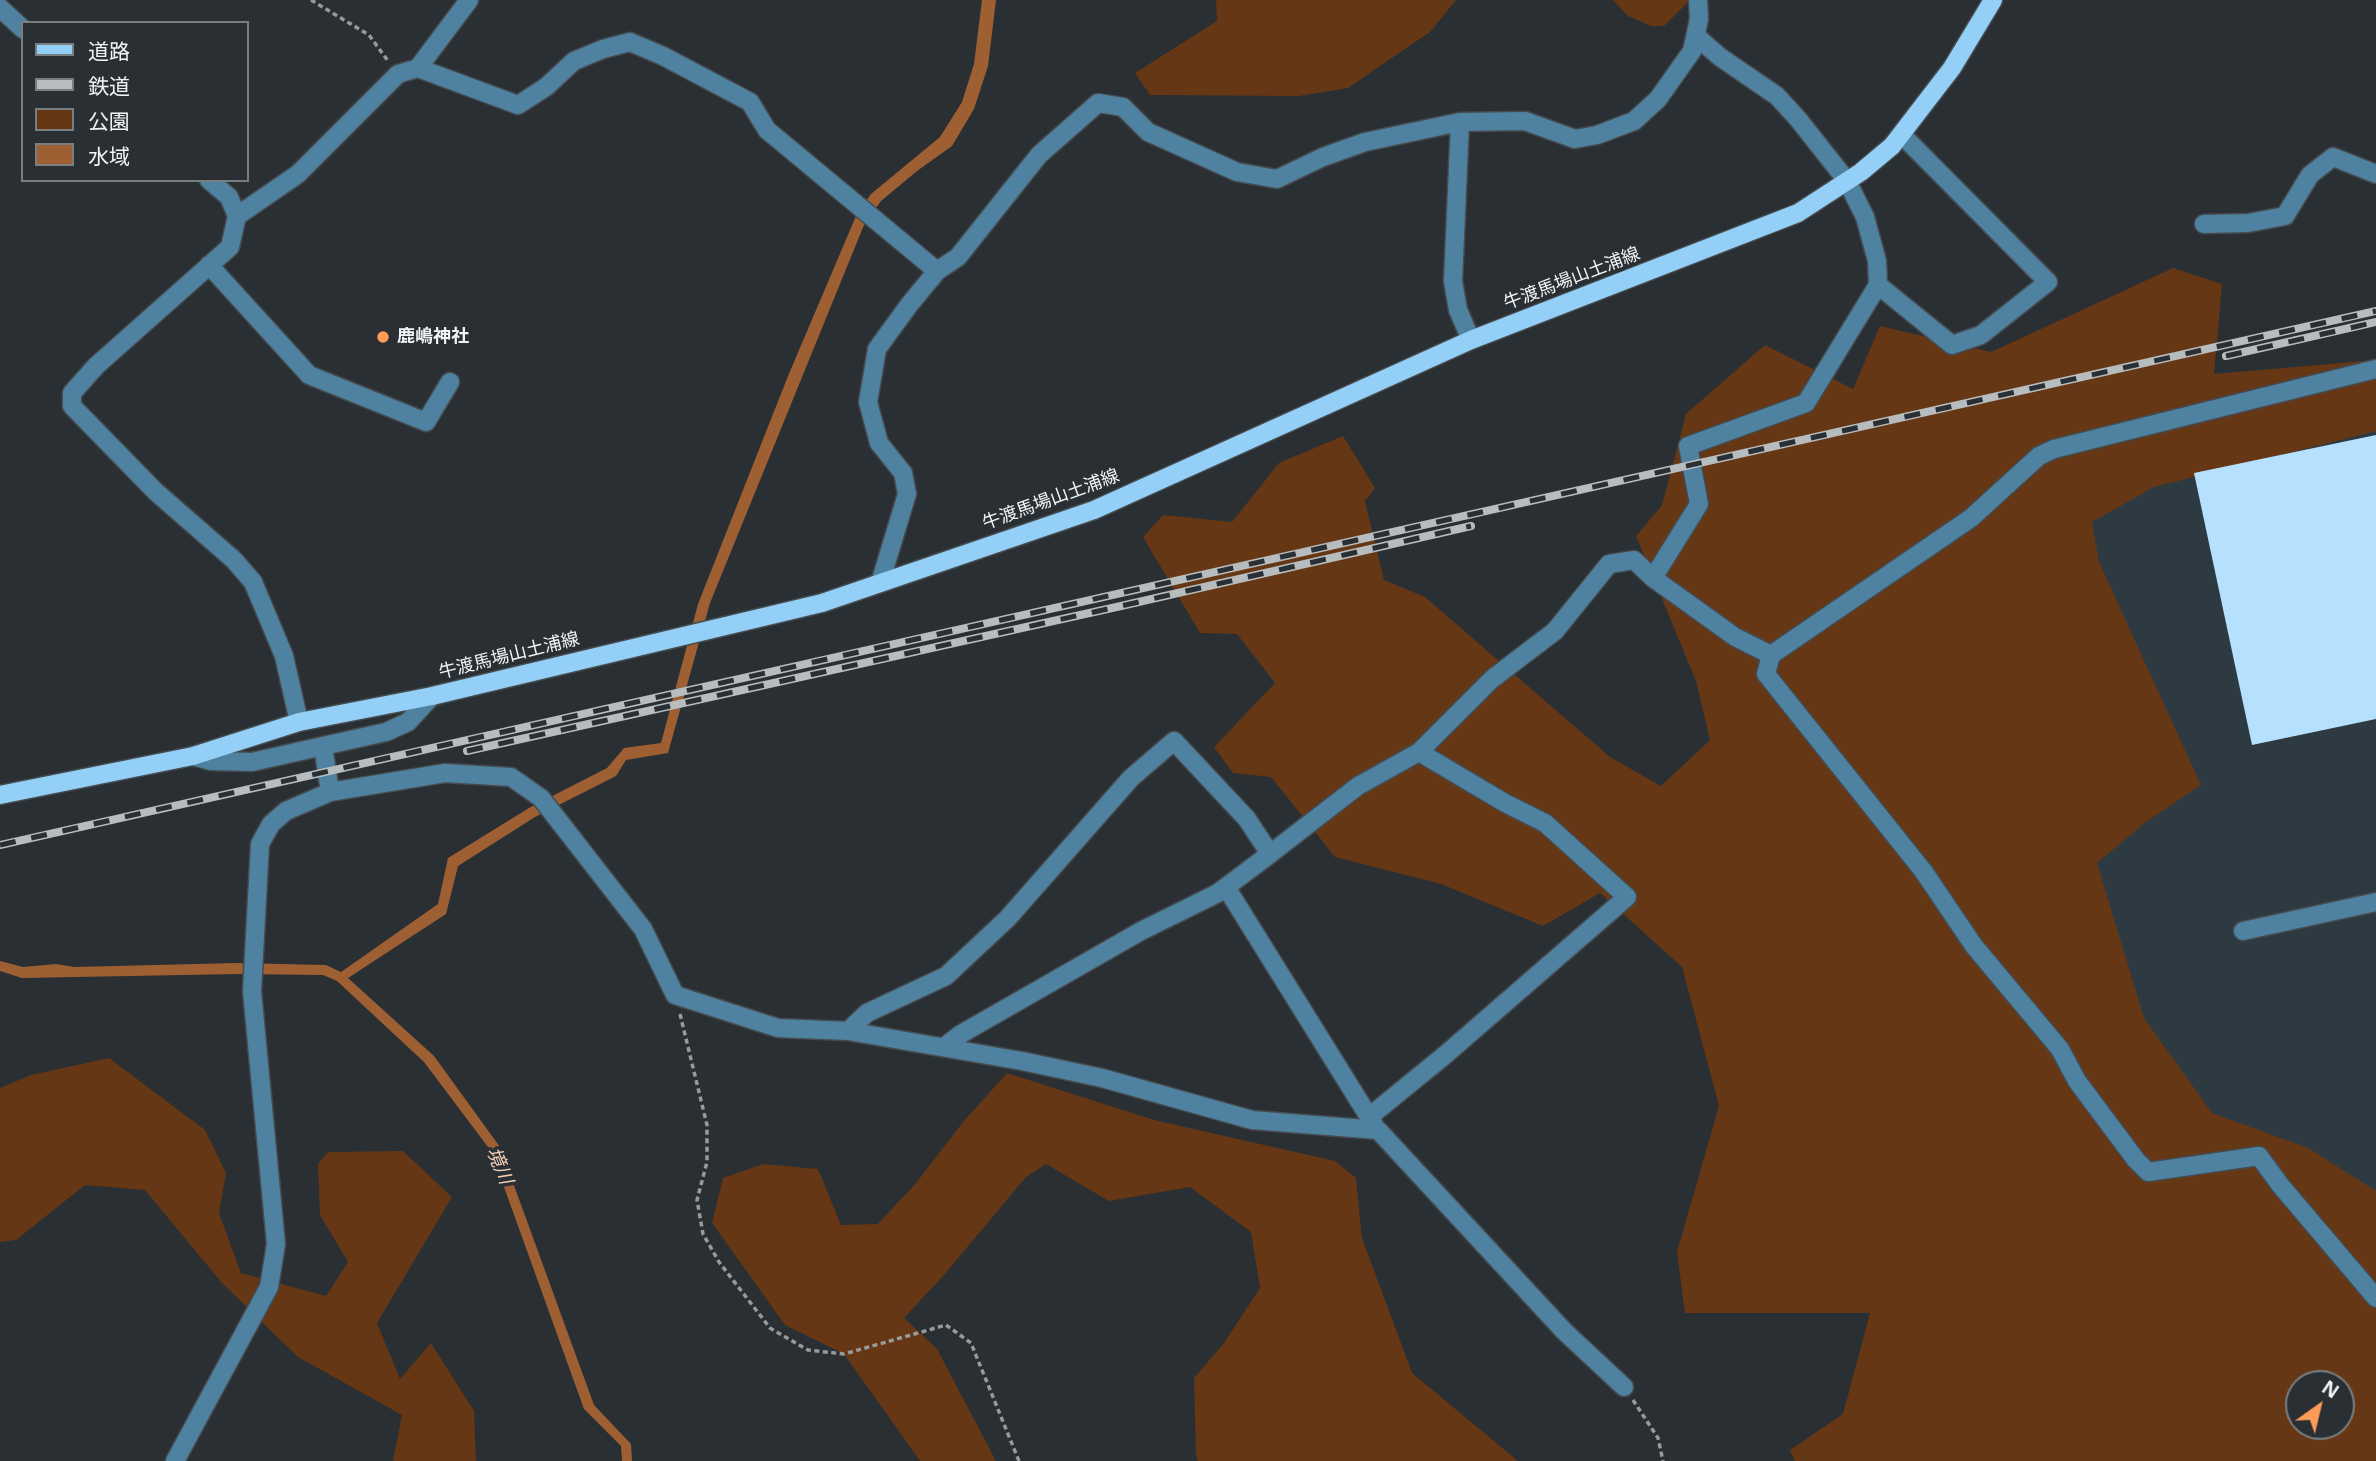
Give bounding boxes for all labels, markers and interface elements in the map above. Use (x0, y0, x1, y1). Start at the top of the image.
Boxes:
legend (21, 21, 248, 182)
text: 道路 (88, 37, 130, 65)
text: 鉄道 (88, 72, 130, 100)
text: 公園 (88, 107, 130, 135)
text: 水域 (88, 142, 130, 170)
street label: 牛渡馬場山土浦線 (1501, 243, 1643, 315)
place label: 鹿嶋神社 (397, 326, 469, 348)
marker: 鹿嶋神社 (375, 329, 391, 345)
street label: 牛渡馬場山土浦線 (980, 465, 1122, 535)
street label: 牛渡馬場山土浦線 (437, 628, 581, 684)
water label: 境川 (481, 1144, 517, 1188)
north arrow (2285, 1370, 2355, 1440)
text: N (2317, 1374, 2344, 1404)

